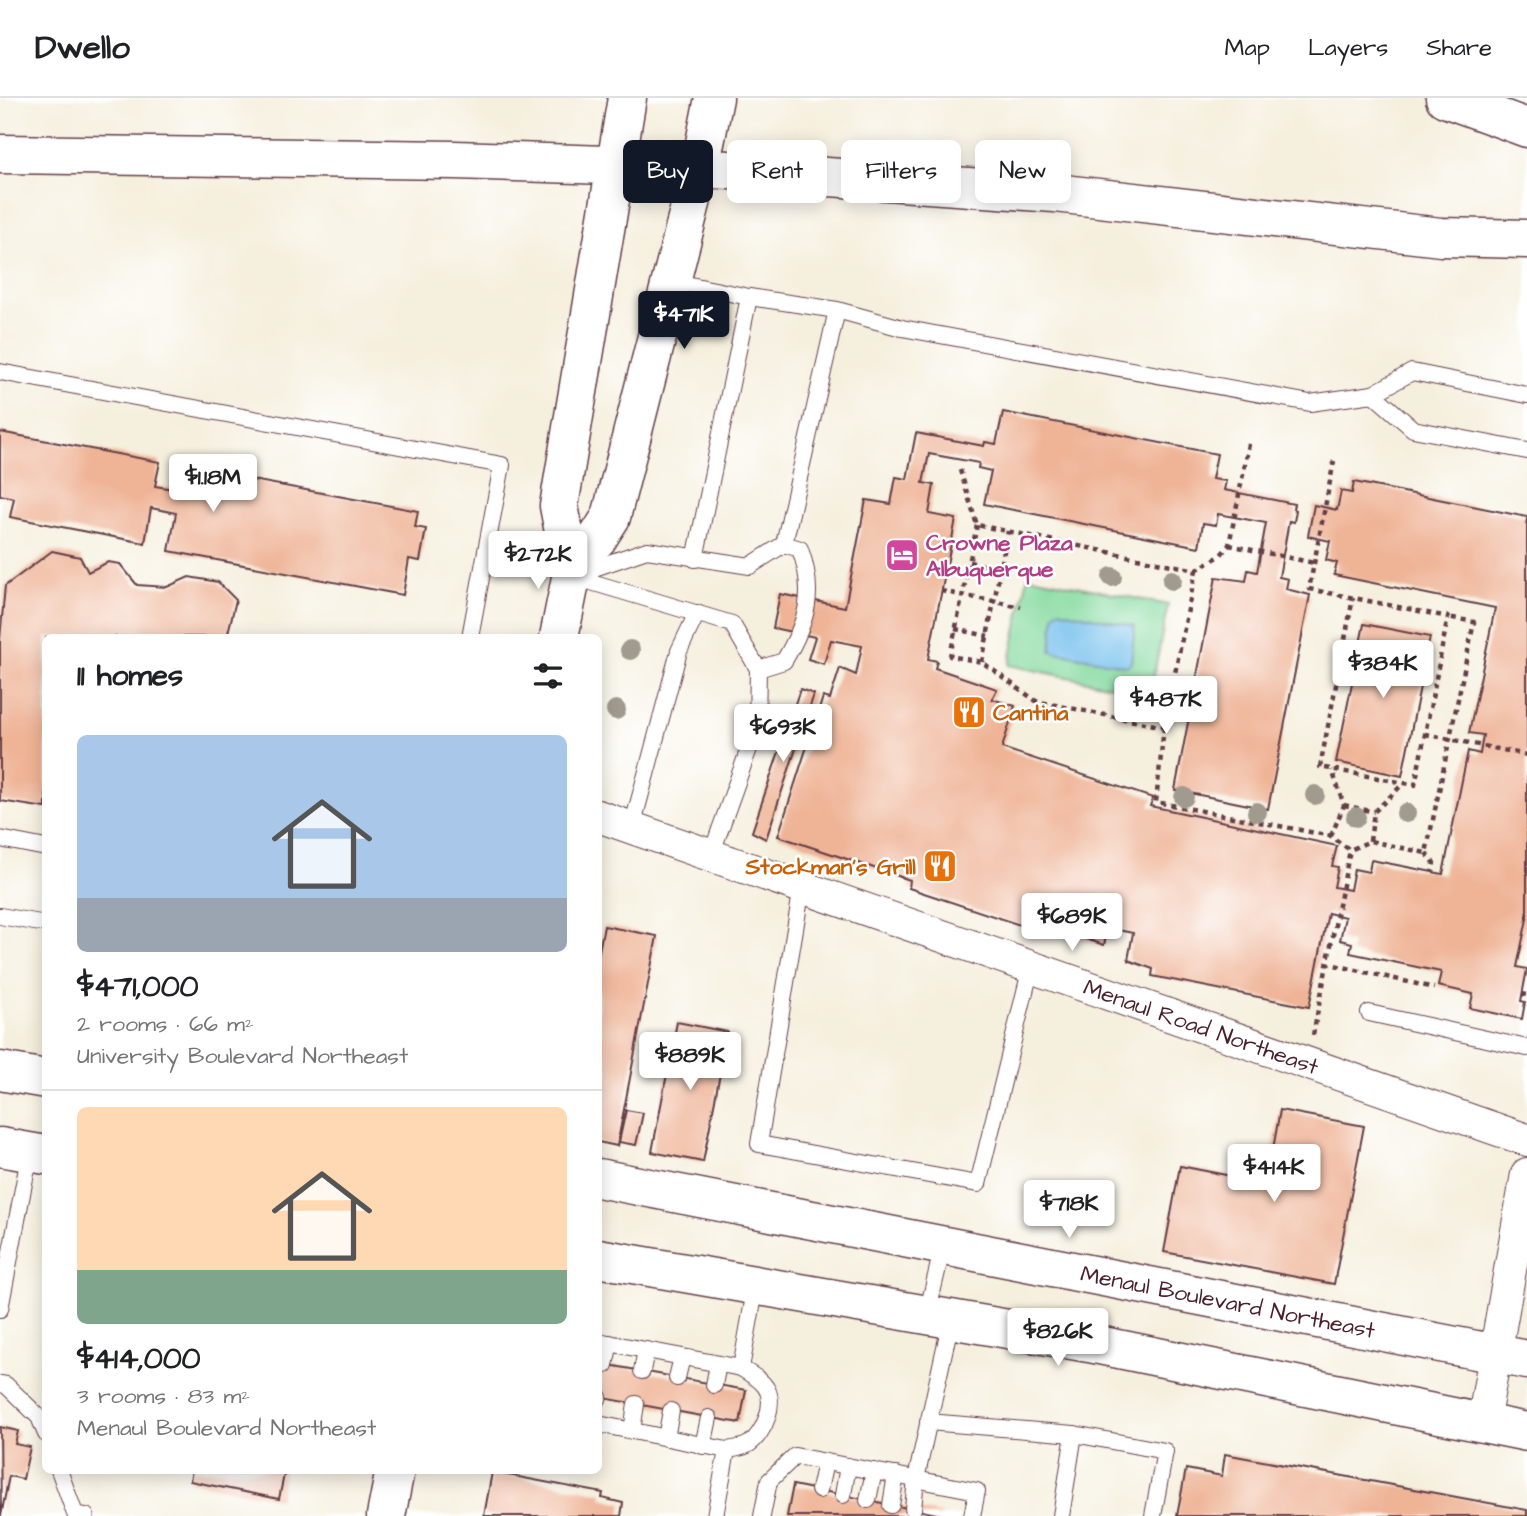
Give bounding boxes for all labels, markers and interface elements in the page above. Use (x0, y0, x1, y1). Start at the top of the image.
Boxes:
text: Dwello (35, 25, 130, 71)
text: Map (1225, 31, 1270, 65)
text: Layers (1308, 31, 1388, 65)
text: Share (1426, 31, 1492, 65)
chip: Buy (623, 140, 713, 203)
chip: Rent (727, 140, 827, 203)
chip: Filters (841, 140, 961, 203)
chip: New (975, 140, 1071, 203)
pin: $471K (635, 292, 733, 351)
text: $471K (654, 298, 714, 330)
pin: $1.18M (156, 454, 270, 514)
text: $1.18M (185, 461, 241, 493)
place label: Crowne Plaza Albuquerque (926, 527, 1073, 585)
pin: $272K (489, 532, 587, 591)
hotel icon: Crowne Plaza Albuquerque (883, 536, 921, 574)
text: $272K (504, 538, 572, 570)
pin: $384K (1334, 640, 1432, 700)
text: $384K (1349, 647, 1418, 679)
text: 11 homes (77, 655, 183, 697)
icon: filters (529, 657, 567, 695)
pin: $487K (1117, 676, 1215, 736)
text: $487K (1130, 683, 1202, 715)
restaurant icon: Cantina (950, 693, 988, 731)
place label: Cantina (993, 697, 1069, 729)
pin: $693K (734, 704, 832, 764)
text: $693K (750, 711, 816, 743)
icon: home (259, 781, 385, 907)
restaurant icon: Stockman's Grill (921, 847, 959, 885)
place label: Stockman's Grill (744, 851, 916, 883)
pin: $689K (1023, 894, 1121, 953)
text: $689K (1037, 900, 1107, 932)
text: $471,000 (77, 966, 199, 1008)
street label: Menaul Road Northeast (1079, 972, 1324, 1083)
text: 2 rooms · 66 m² (77, 1008, 254, 1040)
pin: $889K (641, 1032, 739, 1092)
text: $889K (655, 1039, 725, 1071)
text: University Boulevard Northeast (77, 1040, 408, 1072)
pin: $414K (1225, 1144, 1323, 1204)
text: $414K (1244, 1151, 1304, 1183)
icon: home (259, 1153, 385, 1279)
pin: $718K (1020, 1180, 1118, 1240)
text: $718K (1040, 1187, 1098, 1219)
street label: Menaul Boulevard Northeast (1078, 1258, 1379, 1347)
pin: $826K (1009, 1308, 1107, 1368)
text: $826K (1023, 1315, 1093, 1347)
text: $414,000 (77, 1338, 201, 1380)
text: 3 rooms · 83 m² (77, 1380, 250, 1412)
text: Menaul Boulevard Northeast (77, 1412, 376, 1444)

